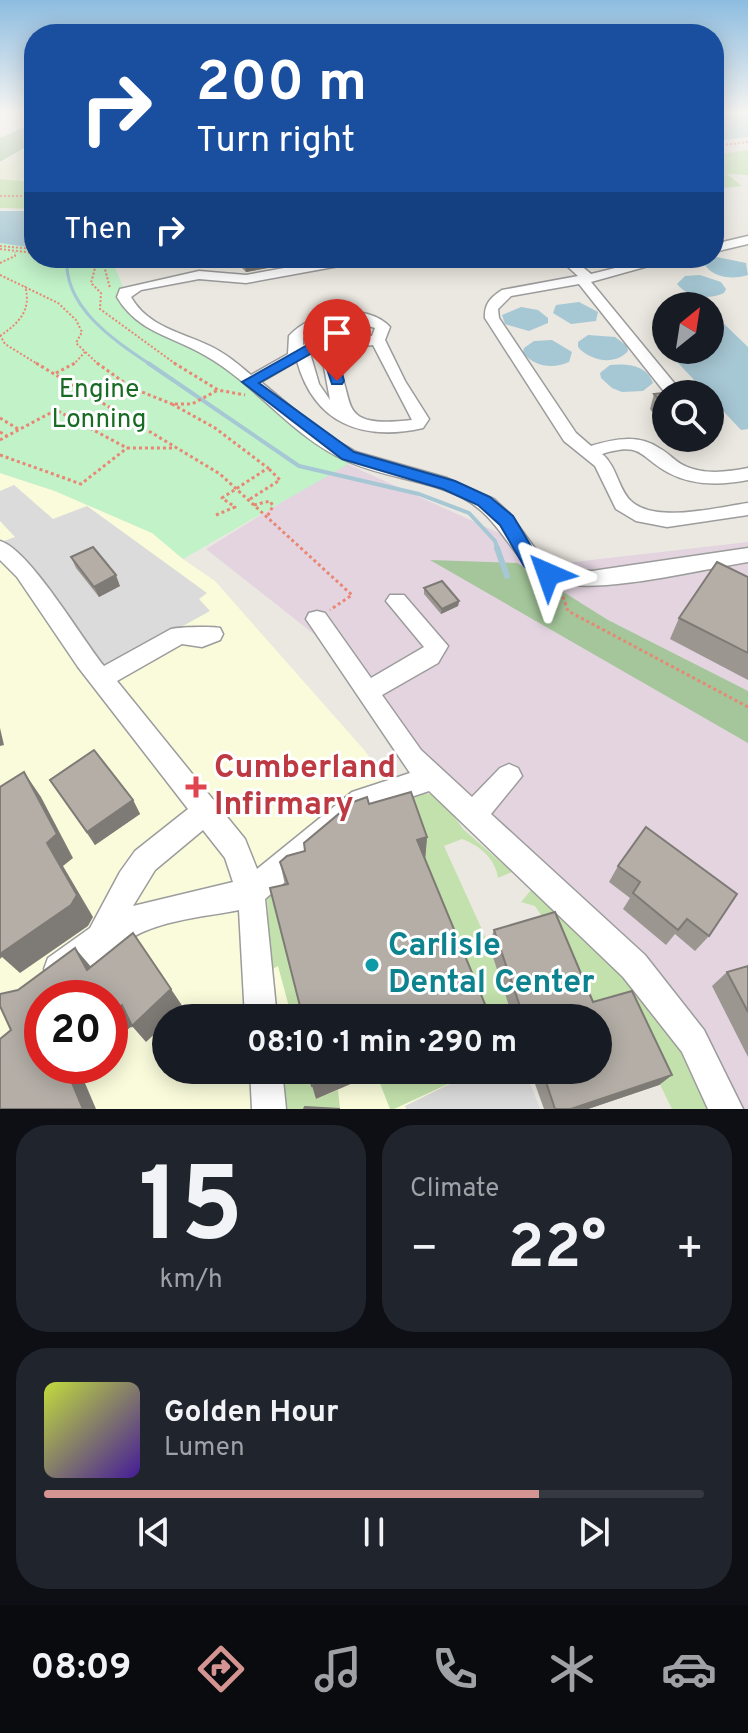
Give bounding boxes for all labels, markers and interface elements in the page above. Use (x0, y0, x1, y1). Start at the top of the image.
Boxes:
text: 200 m (196, 50, 367, 120)
icon: right (64, 56, 168, 160)
text: Turn right (196, 119, 355, 165)
icon: right (148, 208, 192, 252)
text: Then (64, 212, 132, 249)
north arrow (652, 292, 724, 364)
map controls (652, 292, 724, 452)
pin (303, 299, 371, 381)
icon: arrive (315, 311, 359, 355)
park label: Engine Lonning (52, 374, 146, 437)
button: search (652, 380, 724, 452)
position arrow (506, 532, 590, 616)
place label: Cumberland Infirmary (214, 749, 396, 826)
marker: Cumberland Infirmary (185, 776, 207, 798)
place label: Carlisle Dental Center (388, 927, 595, 1004)
marker: Carlisle Dental Center (363, 956, 381, 974)
speed limit sign: 20 (24, 980, 128, 1084)
text: 08:10 · 1 min · 290 m (247, 1025, 517, 1062)
text: 15 (138, 1146, 244, 1278)
text: Climate (410, 1173, 499, 1206)
text: 22° (508, 1213, 606, 1289)
text: − (410, 1223, 438, 1279)
text: + (676, 1223, 704, 1279)
text: km/h (159, 1264, 223, 1297)
text: Golden Hour (164, 1395, 338, 1432)
text: Lumen (164, 1432, 245, 1465)
icon: previous (132, 1510, 176, 1554)
icon: pause (352, 1510, 396, 1554)
icon: next (572, 1510, 616, 1554)
icon: directions (193, 1641, 249, 1697)
icon: music (310, 1641, 366, 1697)
icon: phone (427, 1641, 483, 1697)
icon: climate (544, 1641, 600, 1697)
icon: car (661, 1641, 717, 1697)
text: 08:09 (31, 1646, 131, 1692)

